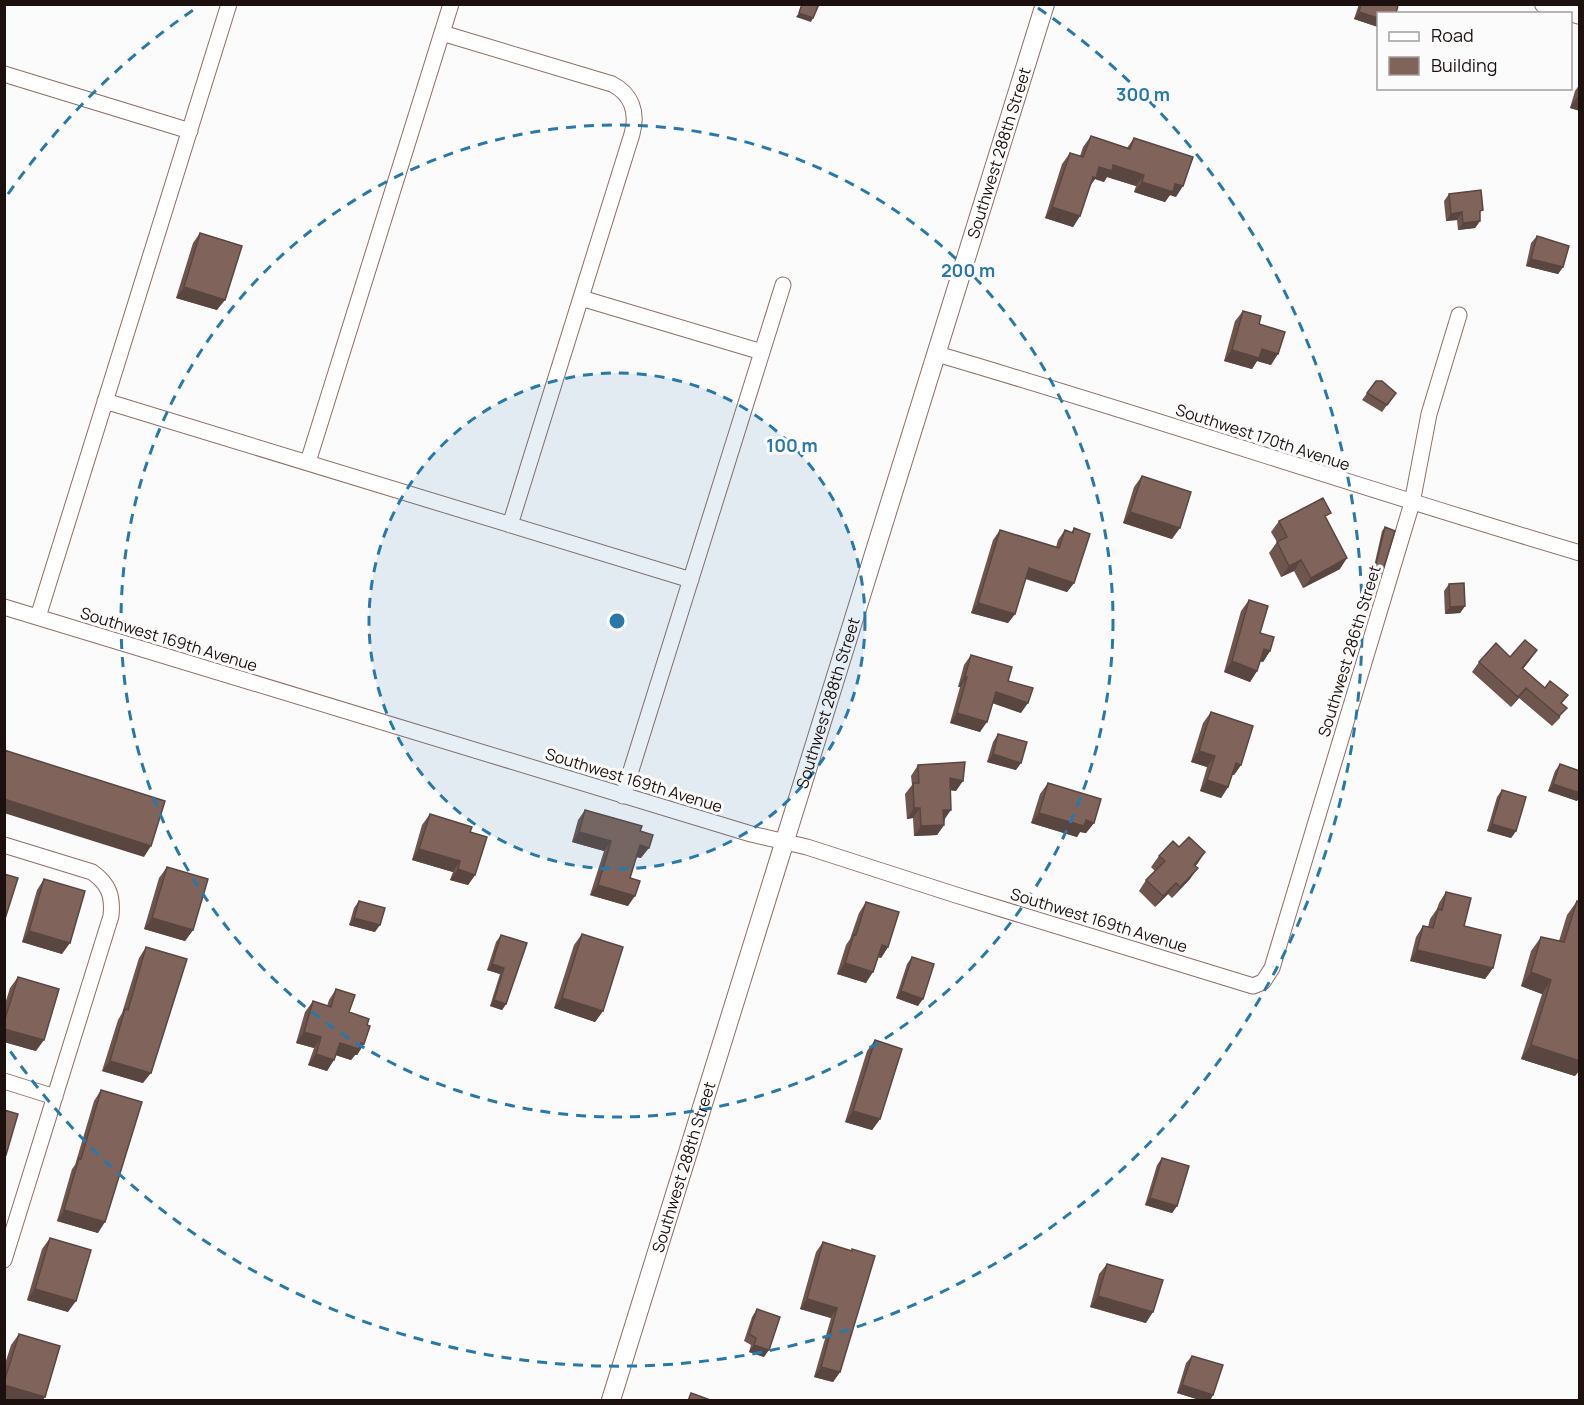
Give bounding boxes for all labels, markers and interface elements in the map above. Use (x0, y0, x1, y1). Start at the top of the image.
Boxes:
legend (1377, 12, 1572, 90)
text: Road (1431, 23, 1474, 47)
text: Building (1431, 53, 1497, 77)
street label: Southwest 288th Street (962, 65, 1036, 241)
text: 300 m (1116, 82, 1170, 106)
text: 200 m (941, 258, 995, 282)
street label: Southwest 170th Avenue (1173, 398, 1353, 476)
text: 100 m (766, 433, 818, 457)
street label: Southwest 286th Street (1312, 562, 1386, 740)
street label: Southwest 169th Avenue (78, 602, 260, 676)
centre of rings (607, 611, 627, 631)
street label: Southwest 288th Street (791, 615, 865, 791)
street label: Southwest 169th Avenue (543, 743, 725, 817)
street label: Southwest 169th Avenue (1008, 883, 1190, 957)
street label: Southwest 288th Street (647, 1079, 720, 1255)

